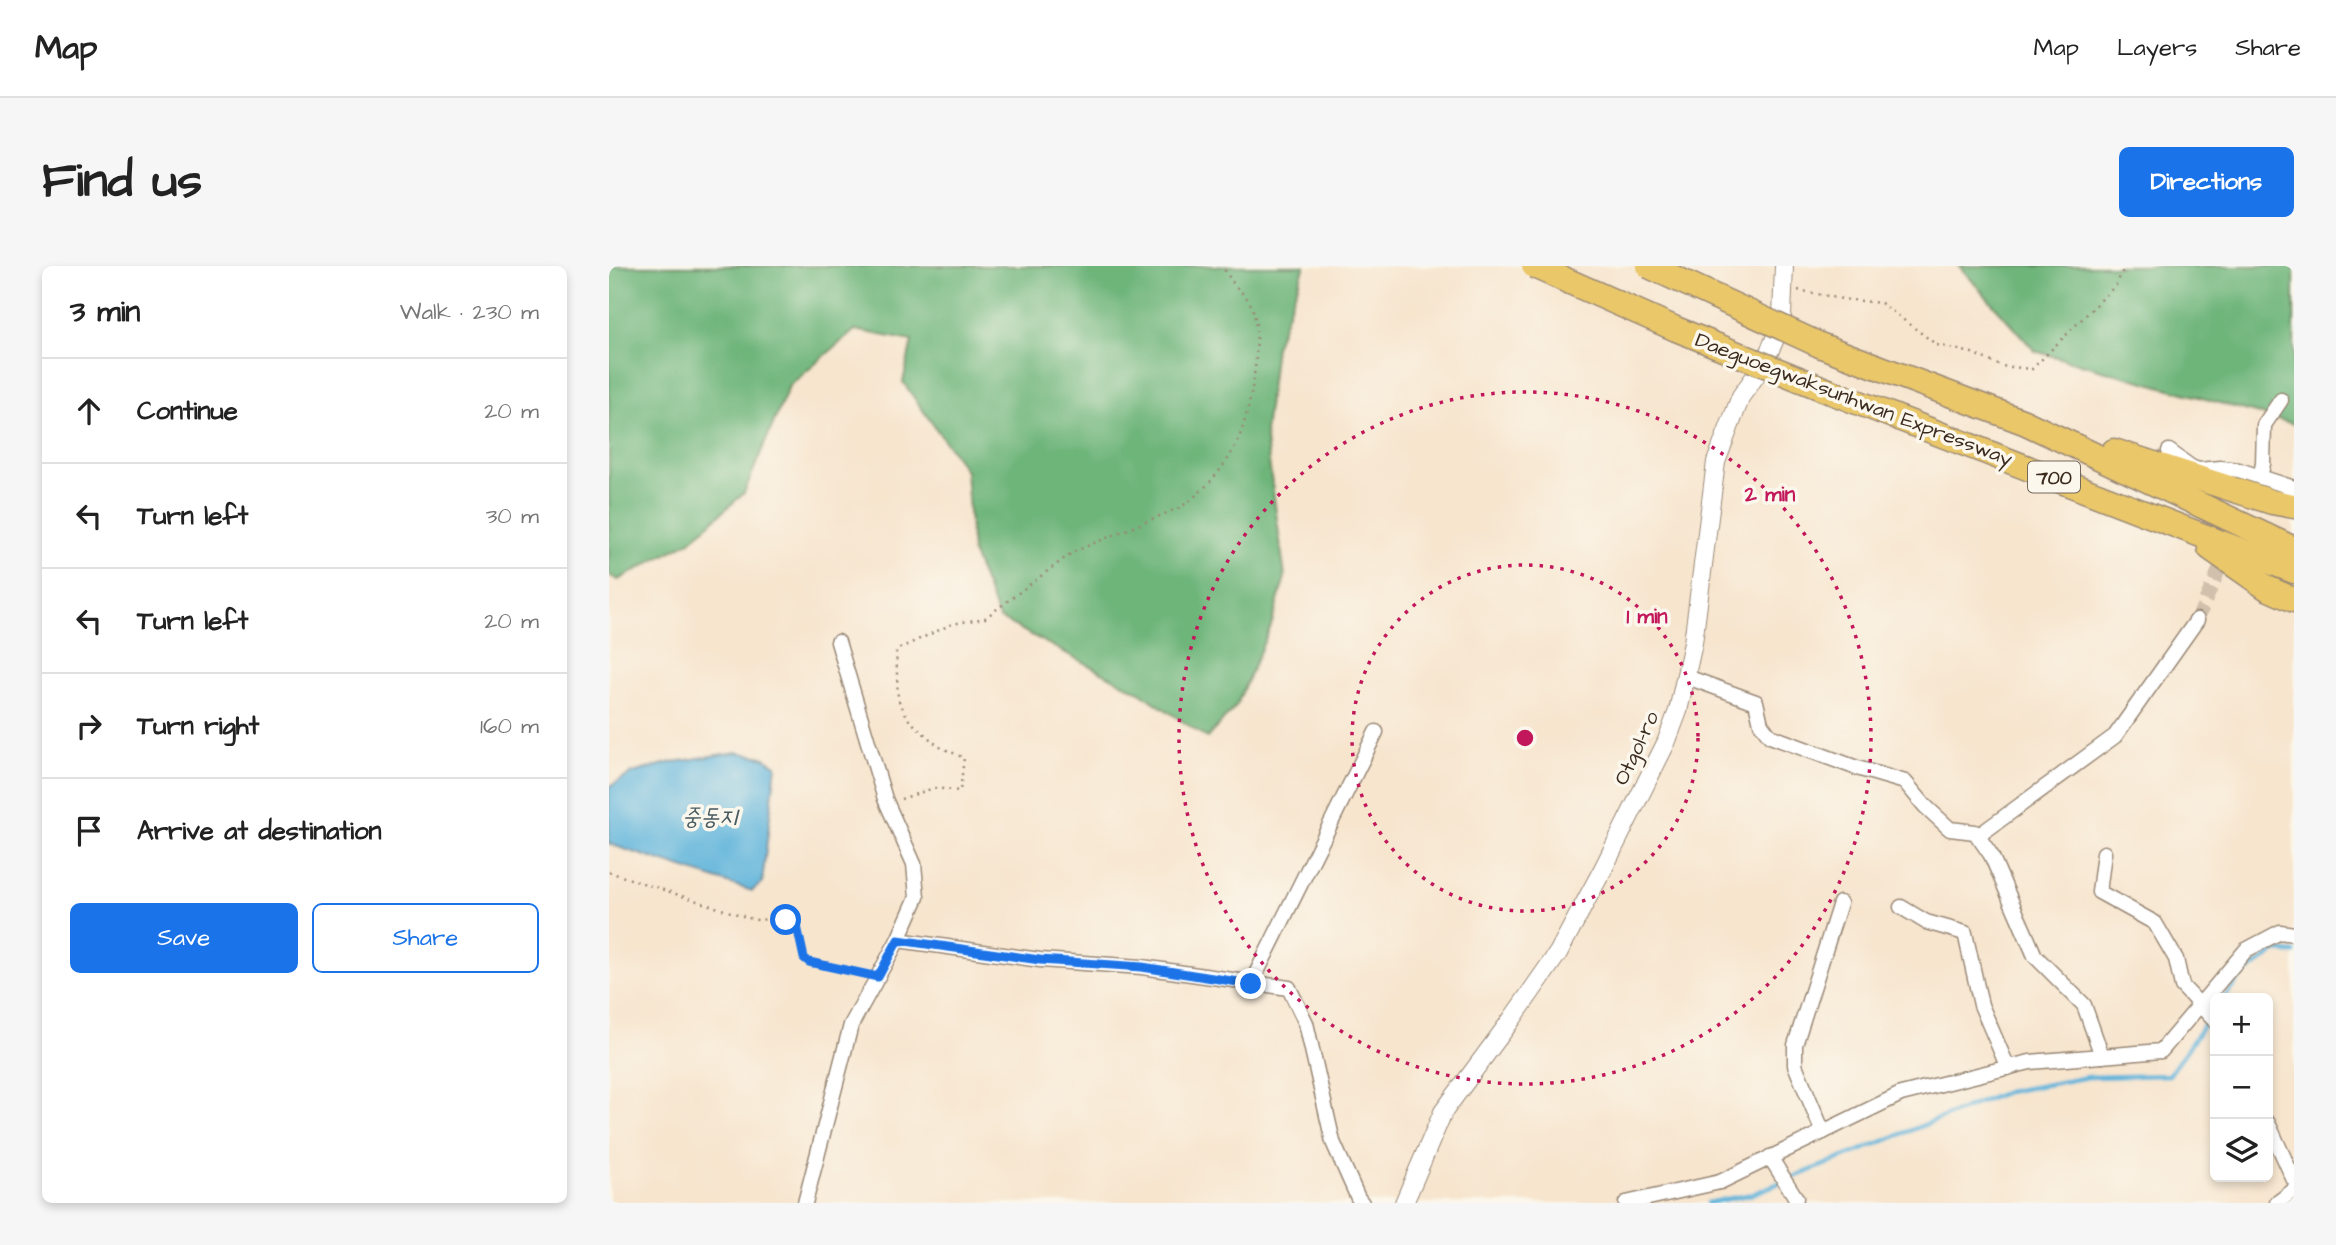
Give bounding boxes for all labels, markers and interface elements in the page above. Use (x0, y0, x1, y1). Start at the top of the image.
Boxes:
text: Map (35, 25, 97, 71)
text: Map (2034, 31, 2079, 65)
text: Layers (2117, 31, 2197, 65)
text: Share (2235, 31, 2301, 65)
button: Directions (2119, 147, 2294, 217)
text: Find us (42, 148, 202, 216)
text: 3 min (70, 291, 140, 333)
text: Walk · 230 m (400, 296, 539, 328)
street label: Daeguoegwaksunhwan Expressway (1690, 325, 2017, 476)
icon: ahead (70, 392, 108, 430)
text: Continue (137, 393, 238, 429)
text: 20 m (484, 395, 539, 427)
road number: 700 (2028, 462, 2080, 492)
text: 2 min (1744, 480, 1796, 509)
icon: left (70, 497, 108, 535)
text: Turn left (137, 498, 248, 534)
text: 30 m (486, 500, 539, 532)
icon: left (70, 602, 108, 640)
text: 1 min (1626, 602, 1668, 631)
text: Turn left (137, 603, 248, 639)
text: 20 m (484, 605, 539, 637)
street label: Otgol-ro (1607, 706, 1668, 791)
icon: right (70, 707, 108, 745)
text: Turn right (137, 708, 259, 744)
text: 160 m (480, 710, 539, 742)
centre of rings (1513, 726, 1537, 750)
water label: 중동지 (682, 801, 740, 833)
icon: arrive (70, 812, 108, 850)
text: Arrive at destination (137, 813, 382, 849)
button: Save (70, 903, 298, 973)
button: Share (312, 903, 539, 973)
route start (770, 904, 801, 935)
route end (1235, 968, 1266, 999)
map controls (2210, 993, 2273, 1182)
button: + (2210, 993, 2273, 1056)
button: − (2210, 1056, 2273, 1119)
button: layers (2210, 1119, 2273, 1182)

